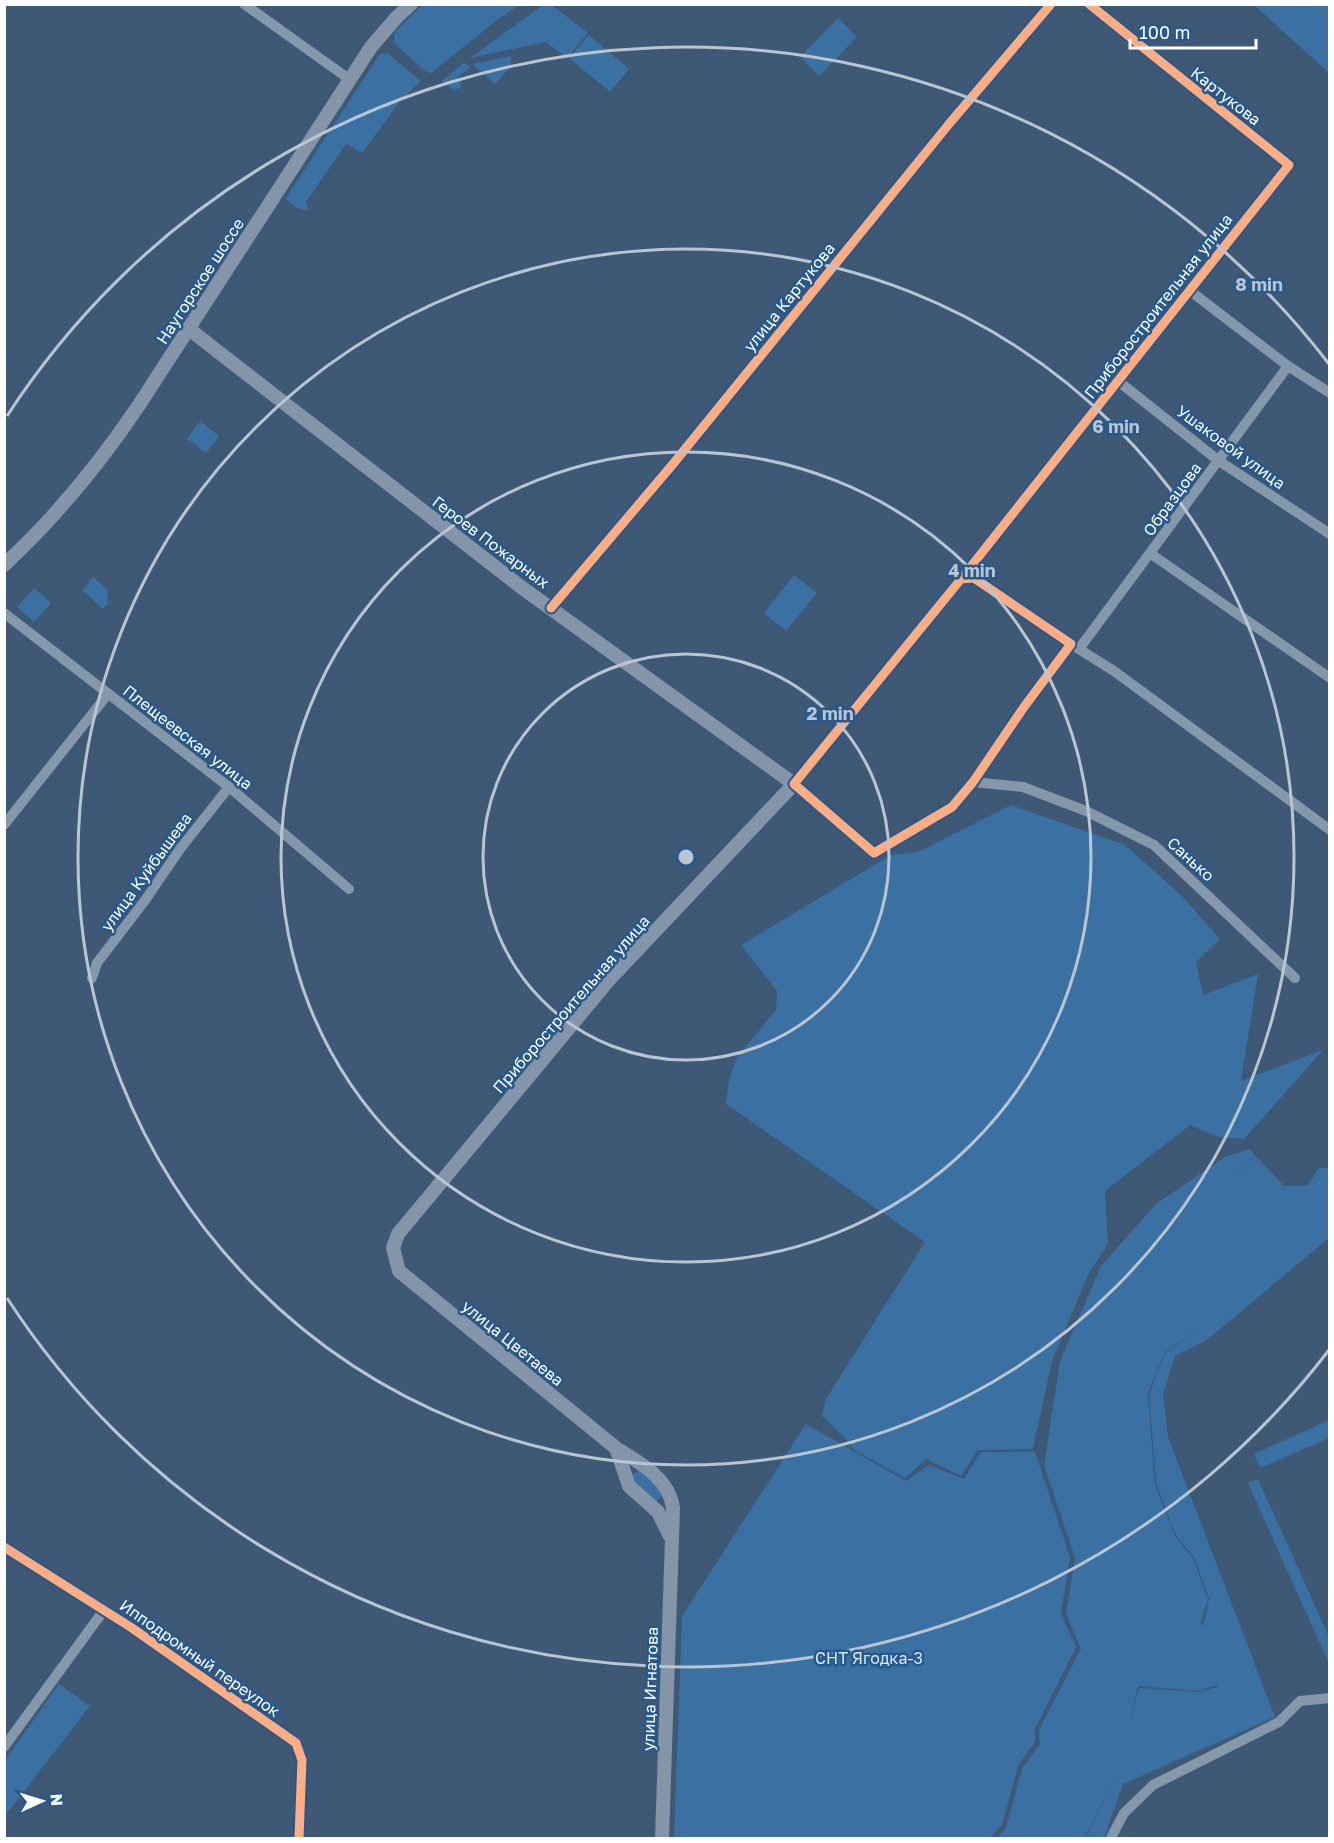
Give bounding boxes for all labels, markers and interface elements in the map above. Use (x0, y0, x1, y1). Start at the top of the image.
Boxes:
scale bar (1130, 12, 1256, 50)
text: 100 m (1139, 21, 1190, 43)
street label: Картукова (1187, 62, 1265, 130)
street label: Приборостроительная улица (1080, 210, 1236, 402)
street label: Наугорское шоссе (152, 214, 248, 348)
street label: улица Картукова (739, 239, 839, 355)
text: 8 min (1235, 273, 1283, 295)
street label: Ушаковой улица (1173, 401, 1289, 493)
text: 6 min (1092, 415, 1140, 437)
street label: Образцова (1139, 458, 1205, 540)
street label: Героев Пожарных (429, 492, 554, 593)
text: 4 min (948, 559, 996, 581)
street label: Плещеевская улица (119, 680, 257, 794)
text: 2 min (806, 702, 854, 724)
street label: улица Куйбышева (96, 809, 196, 935)
street label: Санько (1163, 833, 1219, 885)
centre of rings (676, 847, 696, 867)
street label: Приборостроительная улица (488, 911, 654, 1097)
street label: улица Цветаева (458, 1296, 568, 1390)
street label: Ипподромный переулок (116, 1595, 284, 1721)
street label: улица Игнатова (638, 1626, 662, 1752)
park label: СНТ Ягодка-3 (815, 1648, 923, 1668)
north arrow (12, 1771, 72, 1831)
text: N (47, 1793, 67, 1807)

